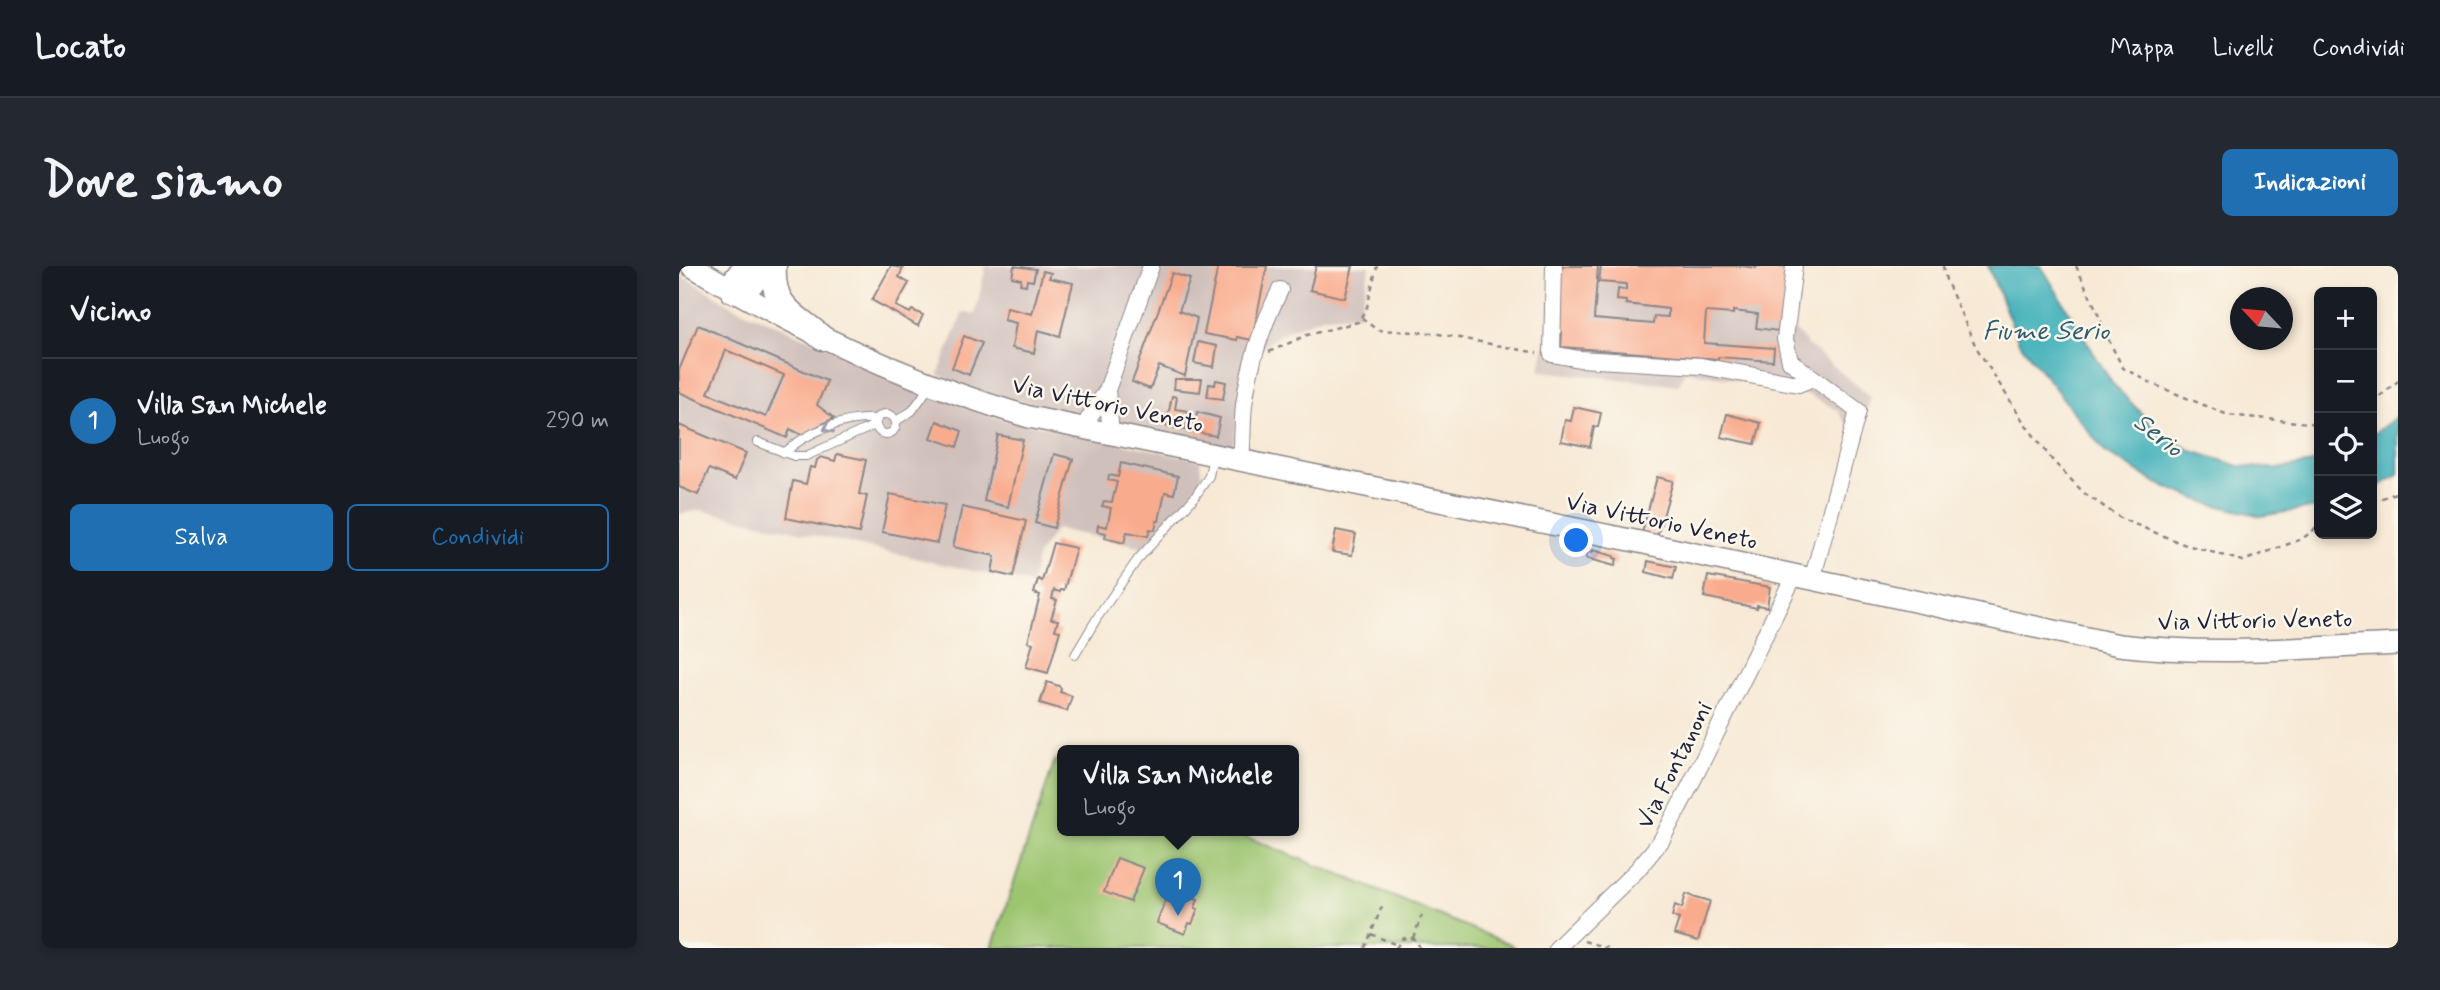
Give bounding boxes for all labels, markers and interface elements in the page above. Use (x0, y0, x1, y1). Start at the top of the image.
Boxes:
text: Locato (35, 26, 126, 70)
text: Mappa (2110, 33, 2174, 64)
text: Livelli (2212, 33, 2274, 64)
text: Condividi (2312, 33, 2405, 64)
button: Indicazioni (2222, 149, 2398, 216)
text: Dove siamo (42, 150, 283, 215)
north arrow (2230, 287, 2293, 350)
map controls (2314, 287, 2377, 539)
button: + (2314, 287, 2377, 350)
text: Vicino (70, 292, 151, 331)
water label: Fiume Serio (1983, 315, 2110, 349)
button: − (2314, 350, 2377, 413)
street label: Via Vittorio Veneto (1009, 370, 1206, 441)
text: Villa San Michele (137, 389, 327, 423)
text: 1 (88, 406, 98, 436)
text: 290 m (546, 406, 609, 436)
water label: Serio (2126, 406, 2190, 466)
button: locate (2314, 413, 2377, 476)
one-way arrow (823, 420, 835, 434)
text: Luogo (137, 423, 190, 453)
button: layers (2314, 476, 2377, 539)
street label: Via Vittorio Veneto (1563, 487, 1760, 558)
button: Salva (70, 504, 333, 571)
button: Condividi (347, 504, 609, 571)
your location (1559, 523, 1593, 557)
street label: Via Vittorio Veneto (2157, 604, 2353, 639)
street label: Via Fontanoni (1630, 697, 1721, 834)
popup (1057, 745, 1299, 836)
text: Villa San Michele (1083, 759, 1273, 793)
text: Luogo (1083, 793, 1136, 823)
pin: 1 (1155, 858, 1201, 916)

